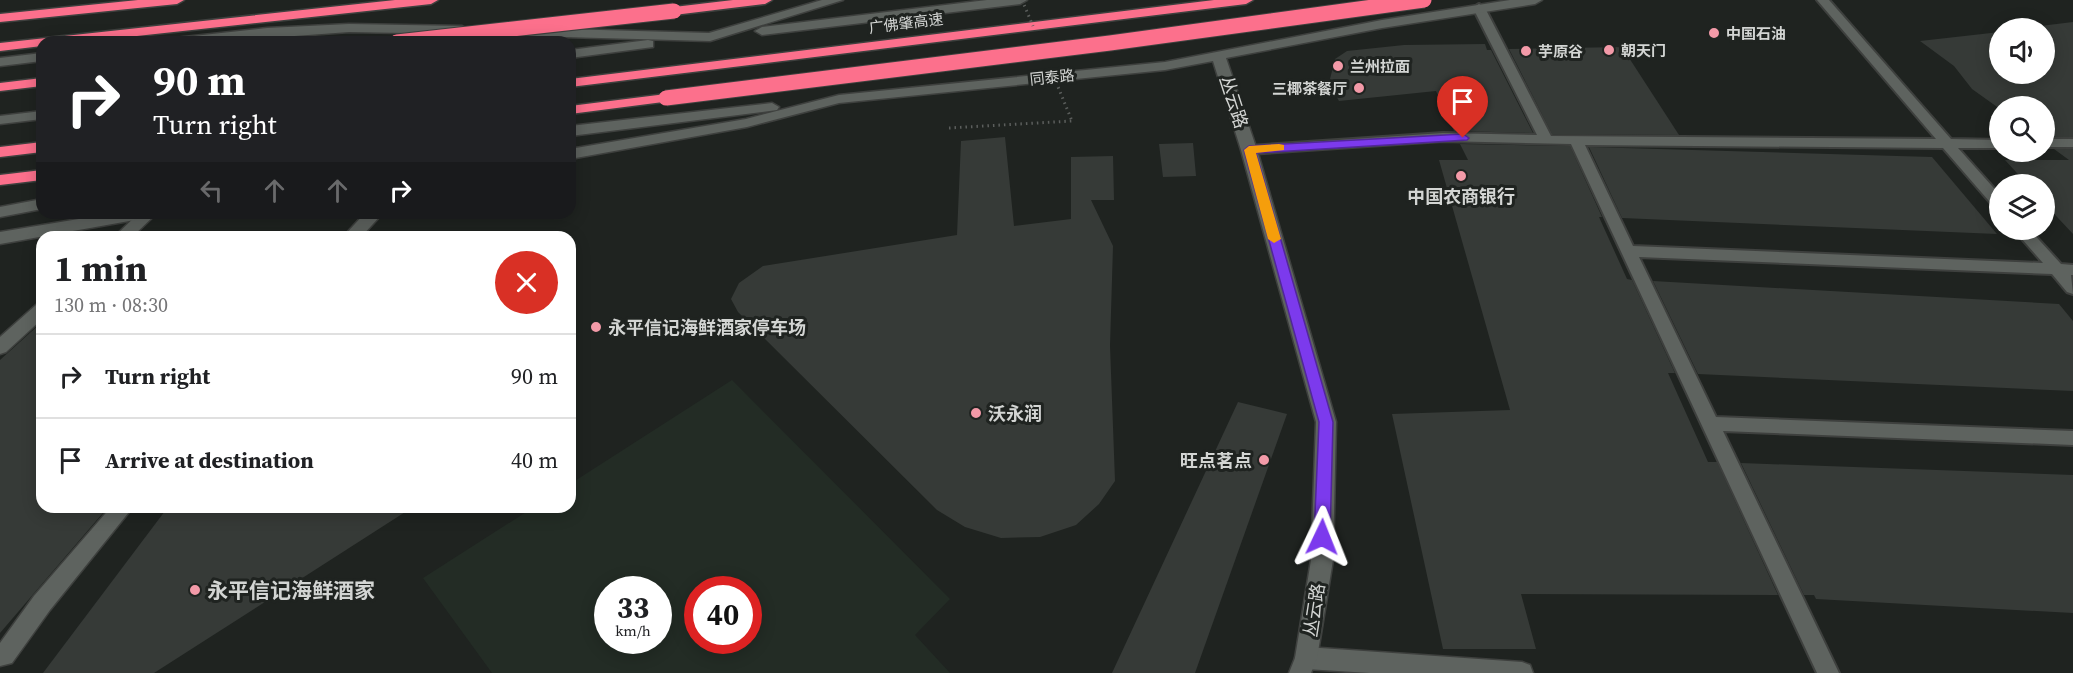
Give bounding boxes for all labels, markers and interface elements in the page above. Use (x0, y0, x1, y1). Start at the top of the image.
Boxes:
street label: 广佛肇高速 (867, 8, 945, 38)
map controls (1989, 18, 2055, 240)
button: sound (1989, 18, 2055, 84)
place label: 中国石油 (1726, 23, 1786, 44)
marker: 中国石油 (1707, 26, 1721, 40)
place label: 朝天门 (1621, 40, 1666, 61)
place label: 芋原谷 (1538, 41, 1583, 62)
marker: 朝天门 (1602, 43, 1616, 57)
marker: 芋原谷 (1519, 44, 1533, 58)
text: 90 m (153, 51, 246, 109)
place label: 兰州拉面 (1350, 56, 1410, 77)
marker: 兰州拉面 (1331, 59, 1345, 73)
icon: right (54, 60, 132, 138)
street label: 同泰路 (1029, 64, 1075, 90)
street label: 丛云路 (1214, 72, 1254, 132)
pin (1437, 76, 1488, 138)
place label: 三椰茶餐厅 (1272, 78, 1347, 99)
marker: 三椰茶餐厅 (1352, 81, 1366, 95)
icon: arrive (1446, 85, 1479, 118)
button: search (1989, 96, 2055, 162)
text: Turn right (153, 106, 277, 143)
marker: 中国农商银行 (1454, 169, 1468, 183)
icon: left (195, 174, 228, 207)
icon: ahead (258, 174, 291, 207)
icon: ahead (321, 174, 354, 207)
icon: right (384, 174, 417, 207)
button: layers (1989, 174, 2055, 240)
place label: 中国农商银行 (1407, 184, 1515, 209)
text: 1 min (54, 244, 147, 293)
button: close (495, 251, 558, 314)
text: 130 m · 08:30 (54, 291, 168, 319)
place label: 永平信记海鲜酒家停车场 (608, 315, 806, 340)
marker: 永平信记海鲜酒家停车场 (589, 320, 603, 334)
icon: right (54, 360, 87, 393)
text: Turn right (105, 361, 210, 391)
text: 90 m (511, 361, 558, 391)
place label: 沃永润 (988, 401, 1042, 426)
marker: 沃永润 (969, 406, 983, 420)
icon: arrive (54, 444, 87, 477)
text: Arrive at destination (105, 445, 314, 475)
text: 40 m (511, 445, 558, 475)
place label: 旺点茗点 (1180, 448, 1252, 473)
marker: 旺点茗点 (1257, 453, 1271, 467)
position arrow (1290, 505, 1354, 569)
place label: 永平信记海鲜酒家 (207, 576, 375, 605)
speed limit sign: 40 (684, 576, 762, 654)
street label: 丛云路 (1297, 581, 1331, 639)
marker: 永平信记海鲜酒家 (188, 583, 202, 597)
text: 33 (617, 587, 649, 628)
text: km/h (615, 620, 651, 641)

